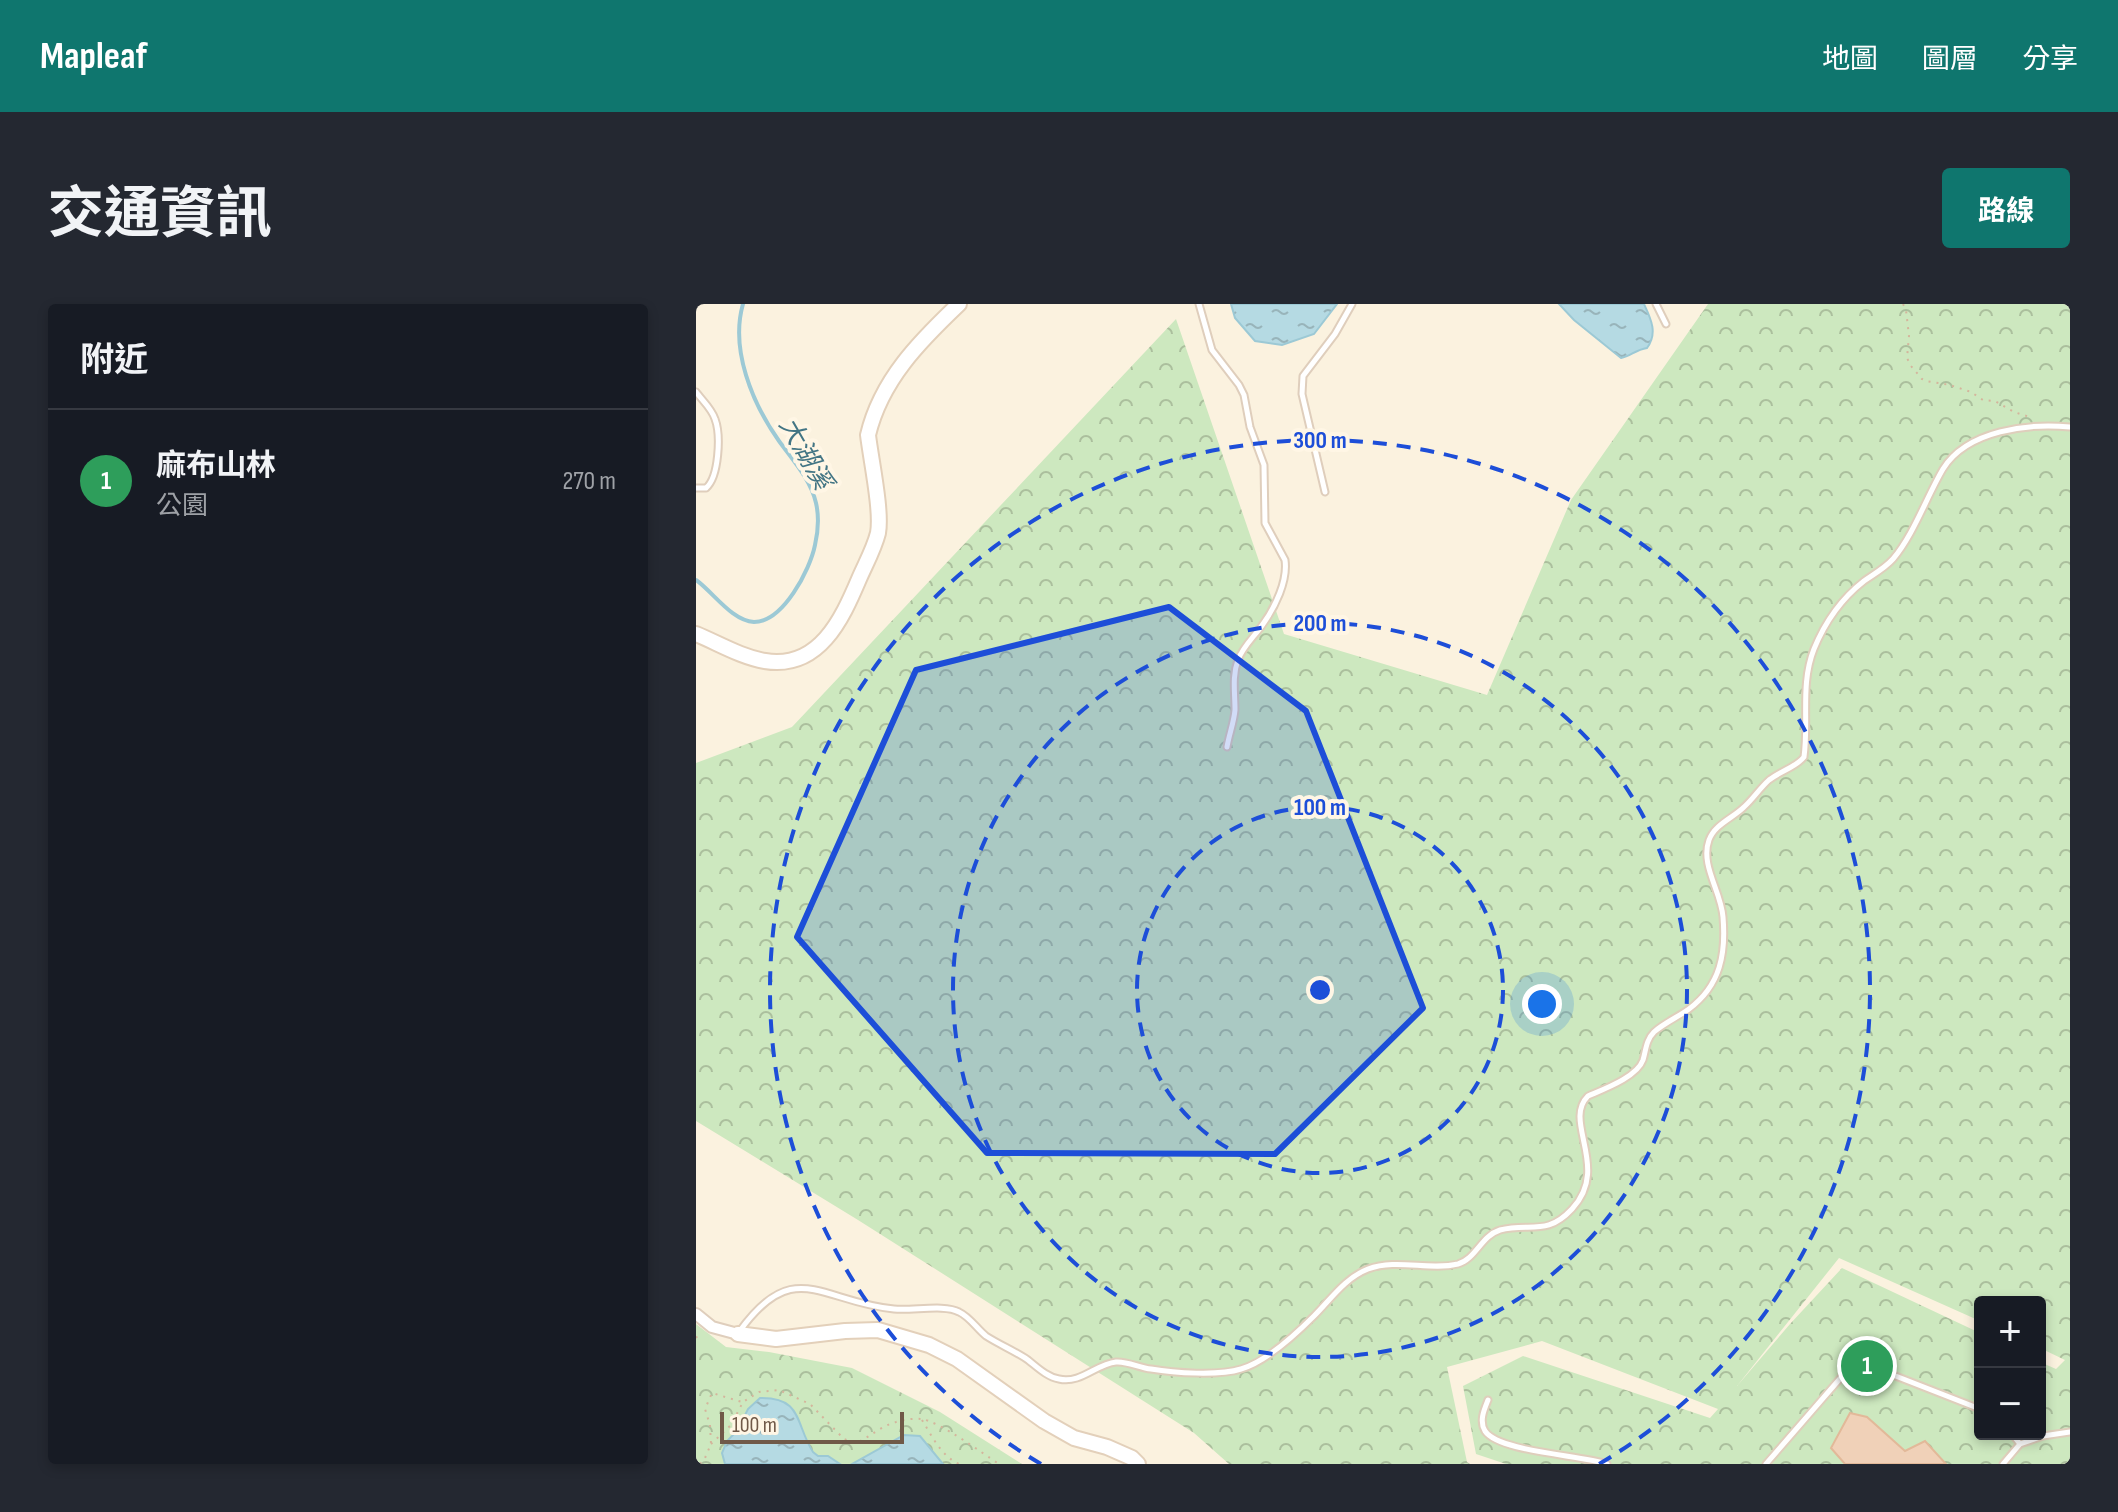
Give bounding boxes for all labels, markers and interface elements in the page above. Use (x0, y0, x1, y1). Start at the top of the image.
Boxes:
text: Mapleaf (40, 34, 147, 79)
text: 地圖 (1822, 43, 1878, 76)
text: 圖層 (1922, 43, 1978, 76)
text: 分享 (2022, 43, 2078, 76)
button: 路線 (1942, 168, 2070, 248)
text: 交通資訊 (48, 182, 272, 249)
text: 附近 (80, 340, 148, 381)
water label: 大湖溪 (772, 412, 840, 499)
text: 300 m (1293, 426, 1347, 455)
text: 麻布山林 (156, 448, 276, 484)
text: 1 (101, 466, 111, 497)
text: 270 m (563, 466, 616, 497)
text: 公園 (156, 491, 208, 522)
text: 200 m (1293, 609, 1347, 638)
text: 100 m (1294, 793, 1346, 822)
centre of rings (1306, 976, 1334, 1004)
your location (1522, 984, 1562, 1024)
map controls (1974, 1296, 2046, 1440)
button: + (1974, 1296, 2046, 1368)
pin: 1 (1841, 1336, 1893, 1396)
button: − (1974, 1368, 2046, 1440)
scale bar (720, 1408, 904, 1444)
text: 100 m (732, 1412, 777, 1439)

